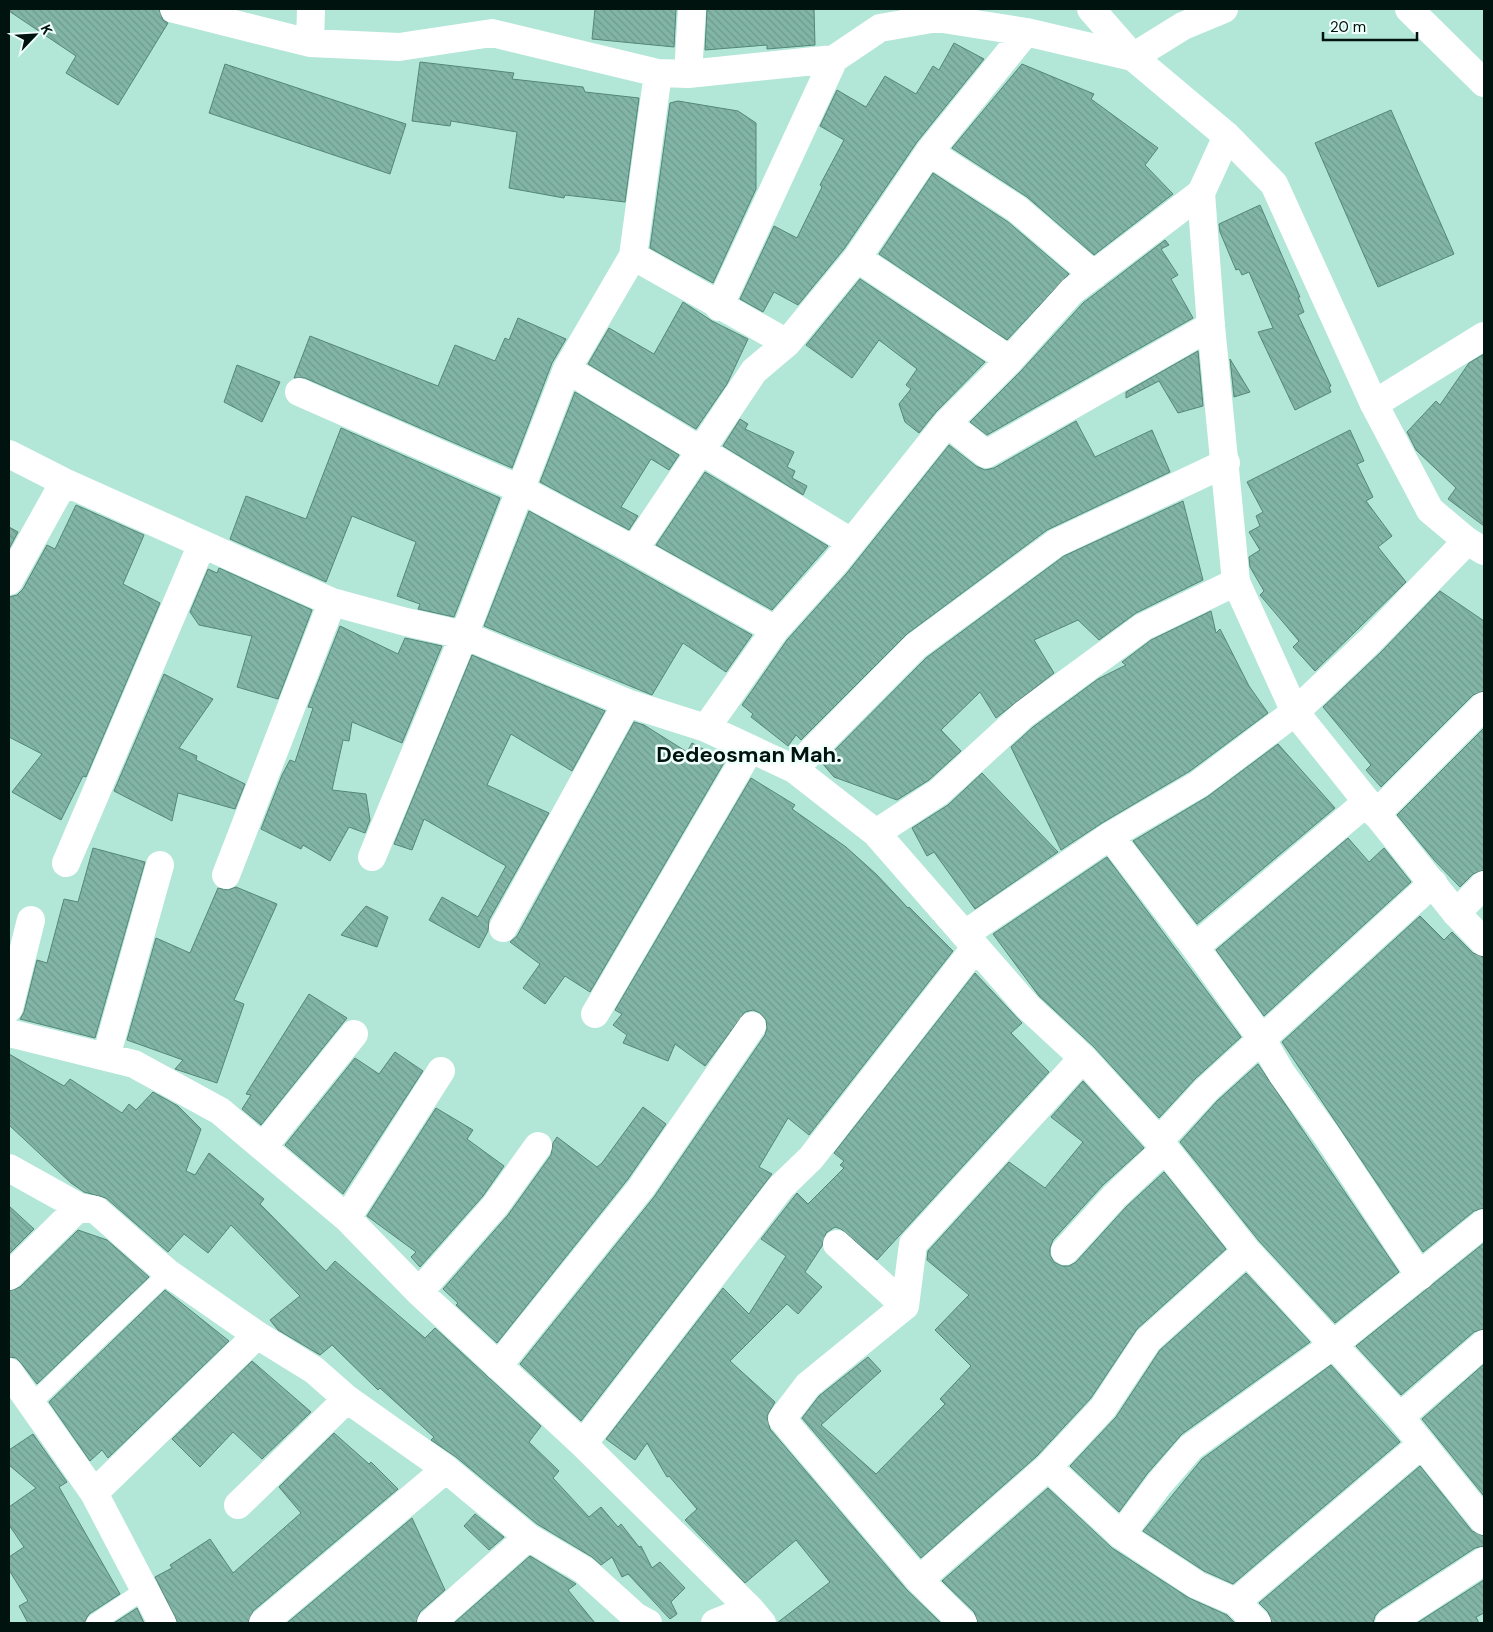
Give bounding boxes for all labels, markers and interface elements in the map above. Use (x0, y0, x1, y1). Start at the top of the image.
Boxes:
north arrow (10, 10, 60, 60)
scale bar (1323, 10, 1417, 42)
text: 20 m (1330, 17, 1366, 37)
text: K (37, 22, 57, 37)
district label: Dedeosman Mah. (656, 740, 842, 769)

